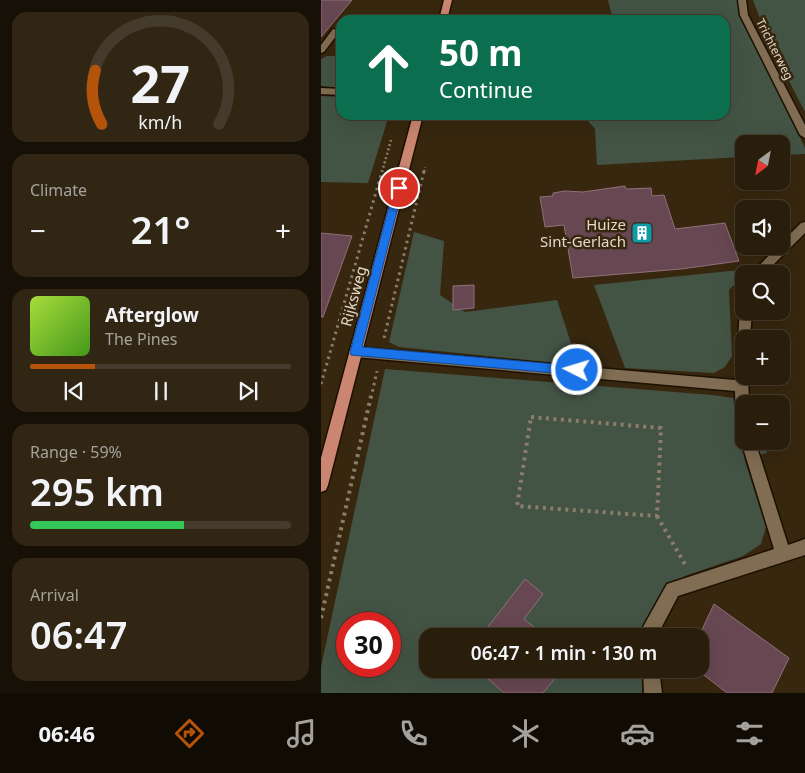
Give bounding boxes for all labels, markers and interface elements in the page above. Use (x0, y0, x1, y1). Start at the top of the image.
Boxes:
street label: Trichterweg (752, 15, 798, 83)
text: 50 m (439, 29, 522, 76)
icon: ahead (356, 35, 421, 100)
text: 27 (131, 47, 190, 118)
text: Continue (439, 74, 533, 104)
text: km/h (139, 110, 182, 134)
north arrow (735, 135, 790, 190)
map controls (735, 135, 790, 450)
pin (378, 167, 420, 209)
icon: arrive (385, 174, 413, 202)
text: Climate (30, 179, 87, 201)
button: sound (735, 200, 790, 255)
text: 21° (131, 203, 190, 255)
text: − (30, 211, 46, 249)
text: + (275, 211, 291, 249)
place label: Huize Sint-Gerlach (540, 214, 626, 251)
building icon: Huize Sint-Gerlach (630, 221, 654, 245)
street label: Rijksweg (335, 264, 371, 328)
button: search (735, 265, 790, 320)
text: Afterglow (105, 302, 199, 328)
text: The Pines (105, 328, 177, 350)
button: + (735, 330, 790, 385)
position arrow (550, 343, 602, 395)
icon: previous (60, 377, 88, 405)
icon: pause (147, 377, 175, 405)
icon: next (234, 377, 262, 405)
button: − (735, 395, 790, 450)
text: Range · 59% (30, 441, 122, 463)
text: 295 km (30, 465, 164, 517)
text: Arrival (30, 584, 79, 606)
text: 06:47 (30, 608, 127, 660)
speed limit sign: 30 (336, 612, 401, 677)
text: 06:47 · 1 min · 130 m (471, 640, 657, 666)
icon: directions (172, 716, 207, 751)
icon: music (284, 716, 319, 751)
icon: phone (396, 716, 431, 751)
icon: climate (508, 716, 543, 751)
icon: car (620, 716, 655, 751)
icon: filters (732, 716, 767, 751)
text: 06:46 (38, 718, 95, 748)

